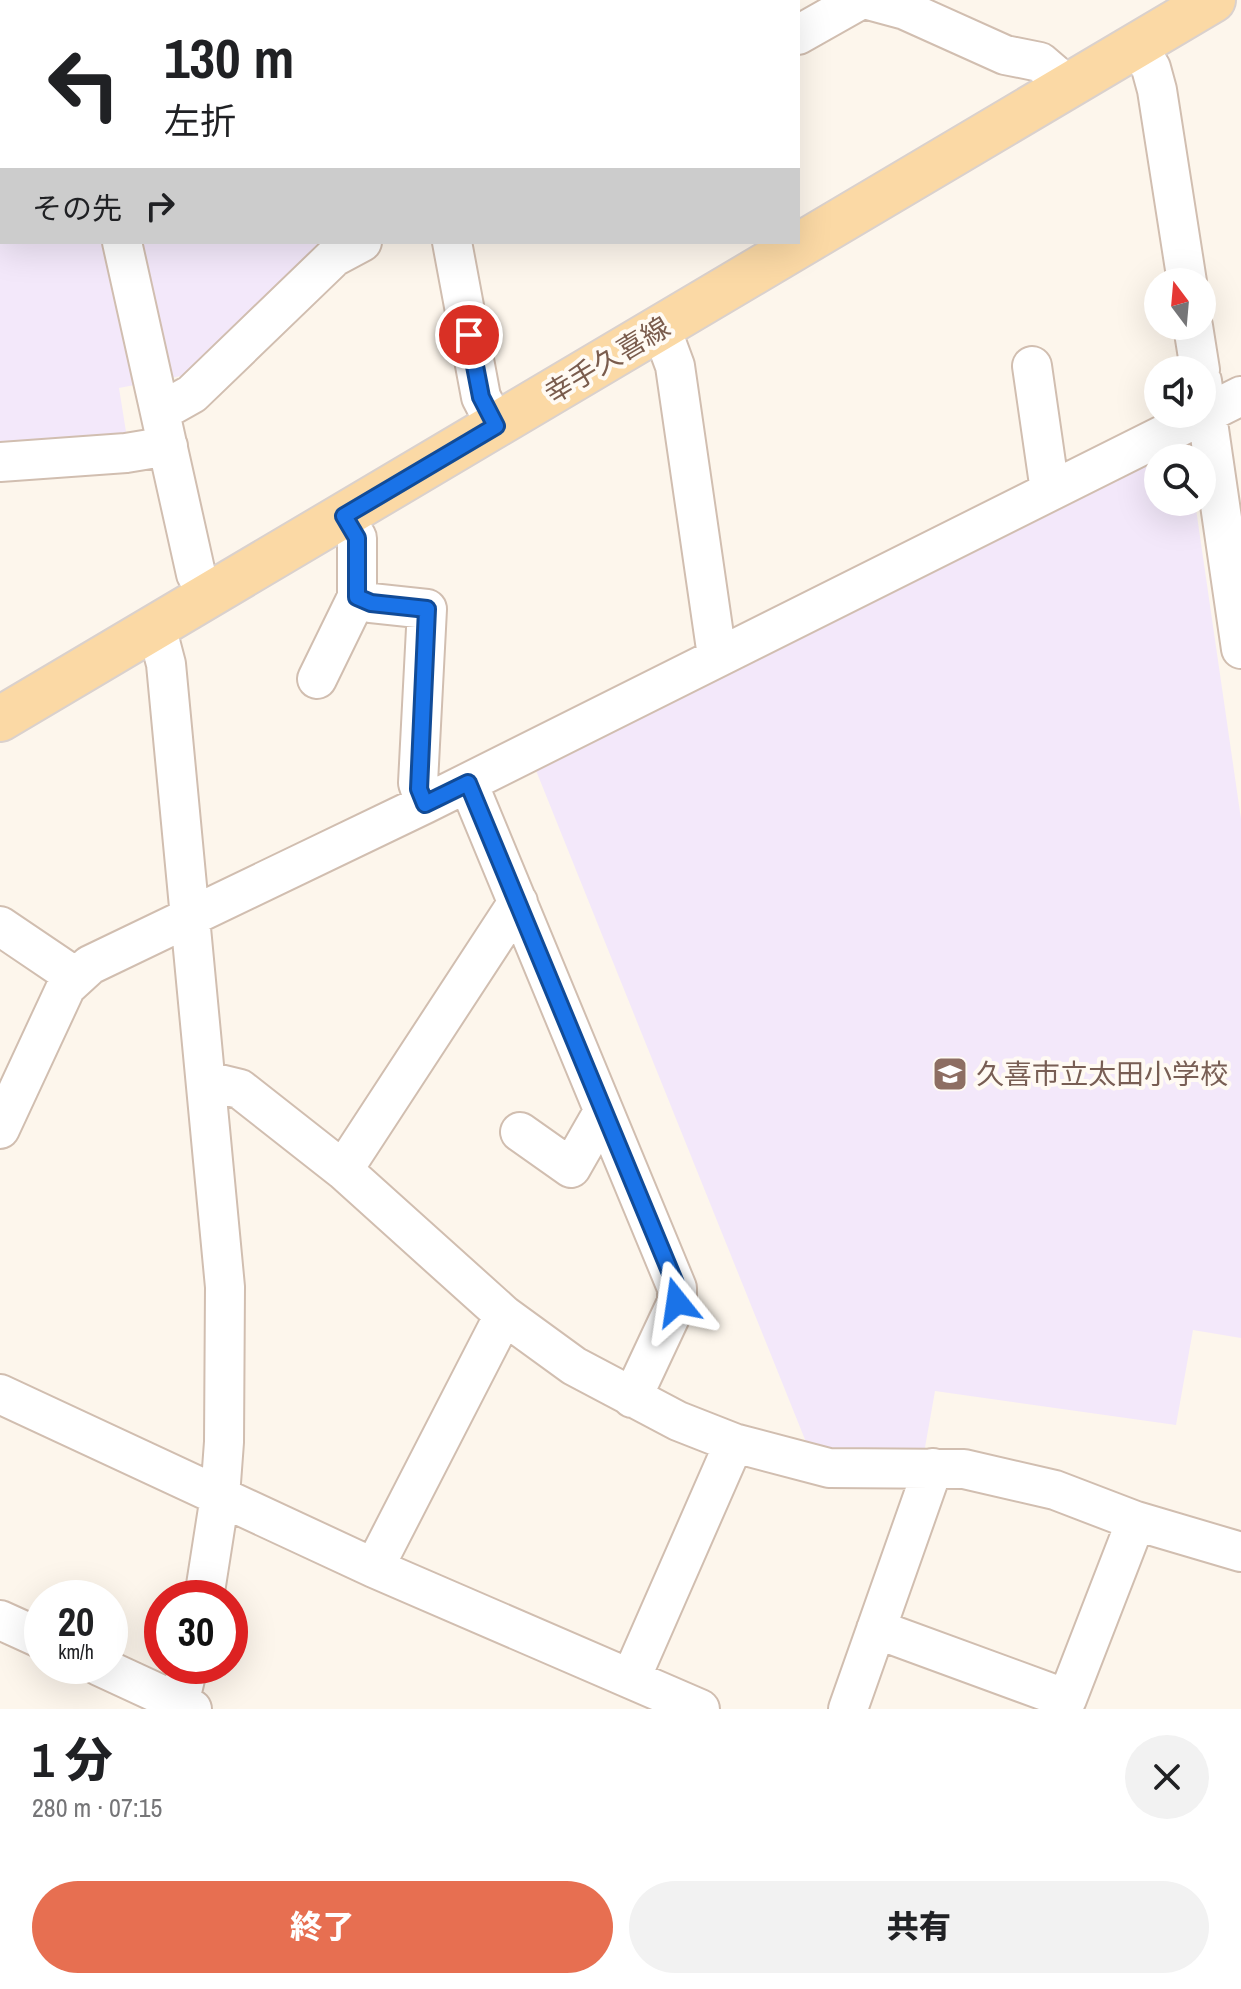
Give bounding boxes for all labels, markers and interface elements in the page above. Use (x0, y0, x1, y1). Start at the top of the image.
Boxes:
text: 130 m (164, 20, 294, 95)
icon: left (32, 32, 136, 136)
text: 左折 (164, 97, 236, 145)
icon: right (138, 184, 182, 228)
text: その先 (32, 188, 122, 228)
north arrow (1144, 268, 1216, 340)
map controls (1144, 268, 1216, 516)
pin (435, 301, 503, 369)
street label: 幸手久喜線 (537, 308, 677, 412)
icon: arrive (447, 313, 491, 357)
button: sound (1144, 356, 1216, 428)
button: search (1144, 444, 1216, 516)
school or university icon: 久喜市立太田小学校 (931, 1055, 969, 1093)
place label: 久喜市立太田小学校 (976, 1055, 1228, 1093)
position arrow (635, 1260, 719, 1344)
speed limit sign: 30 (144, 1580, 248, 1684)
text: 20 (58, 1595, 94, 1648)
text: km/h (58, 1638, 94, 1665)
text: 1 分 (32, 1727, 113, 1792)
button: close (1125, 1735, 1209, 1819)
text: 280 m · 07:15 (32, 1790, 162, 1825)
button: 終了 (32, 1881, 613, 1973)
button: 共有 (629, 1881, 1209, 1973)

